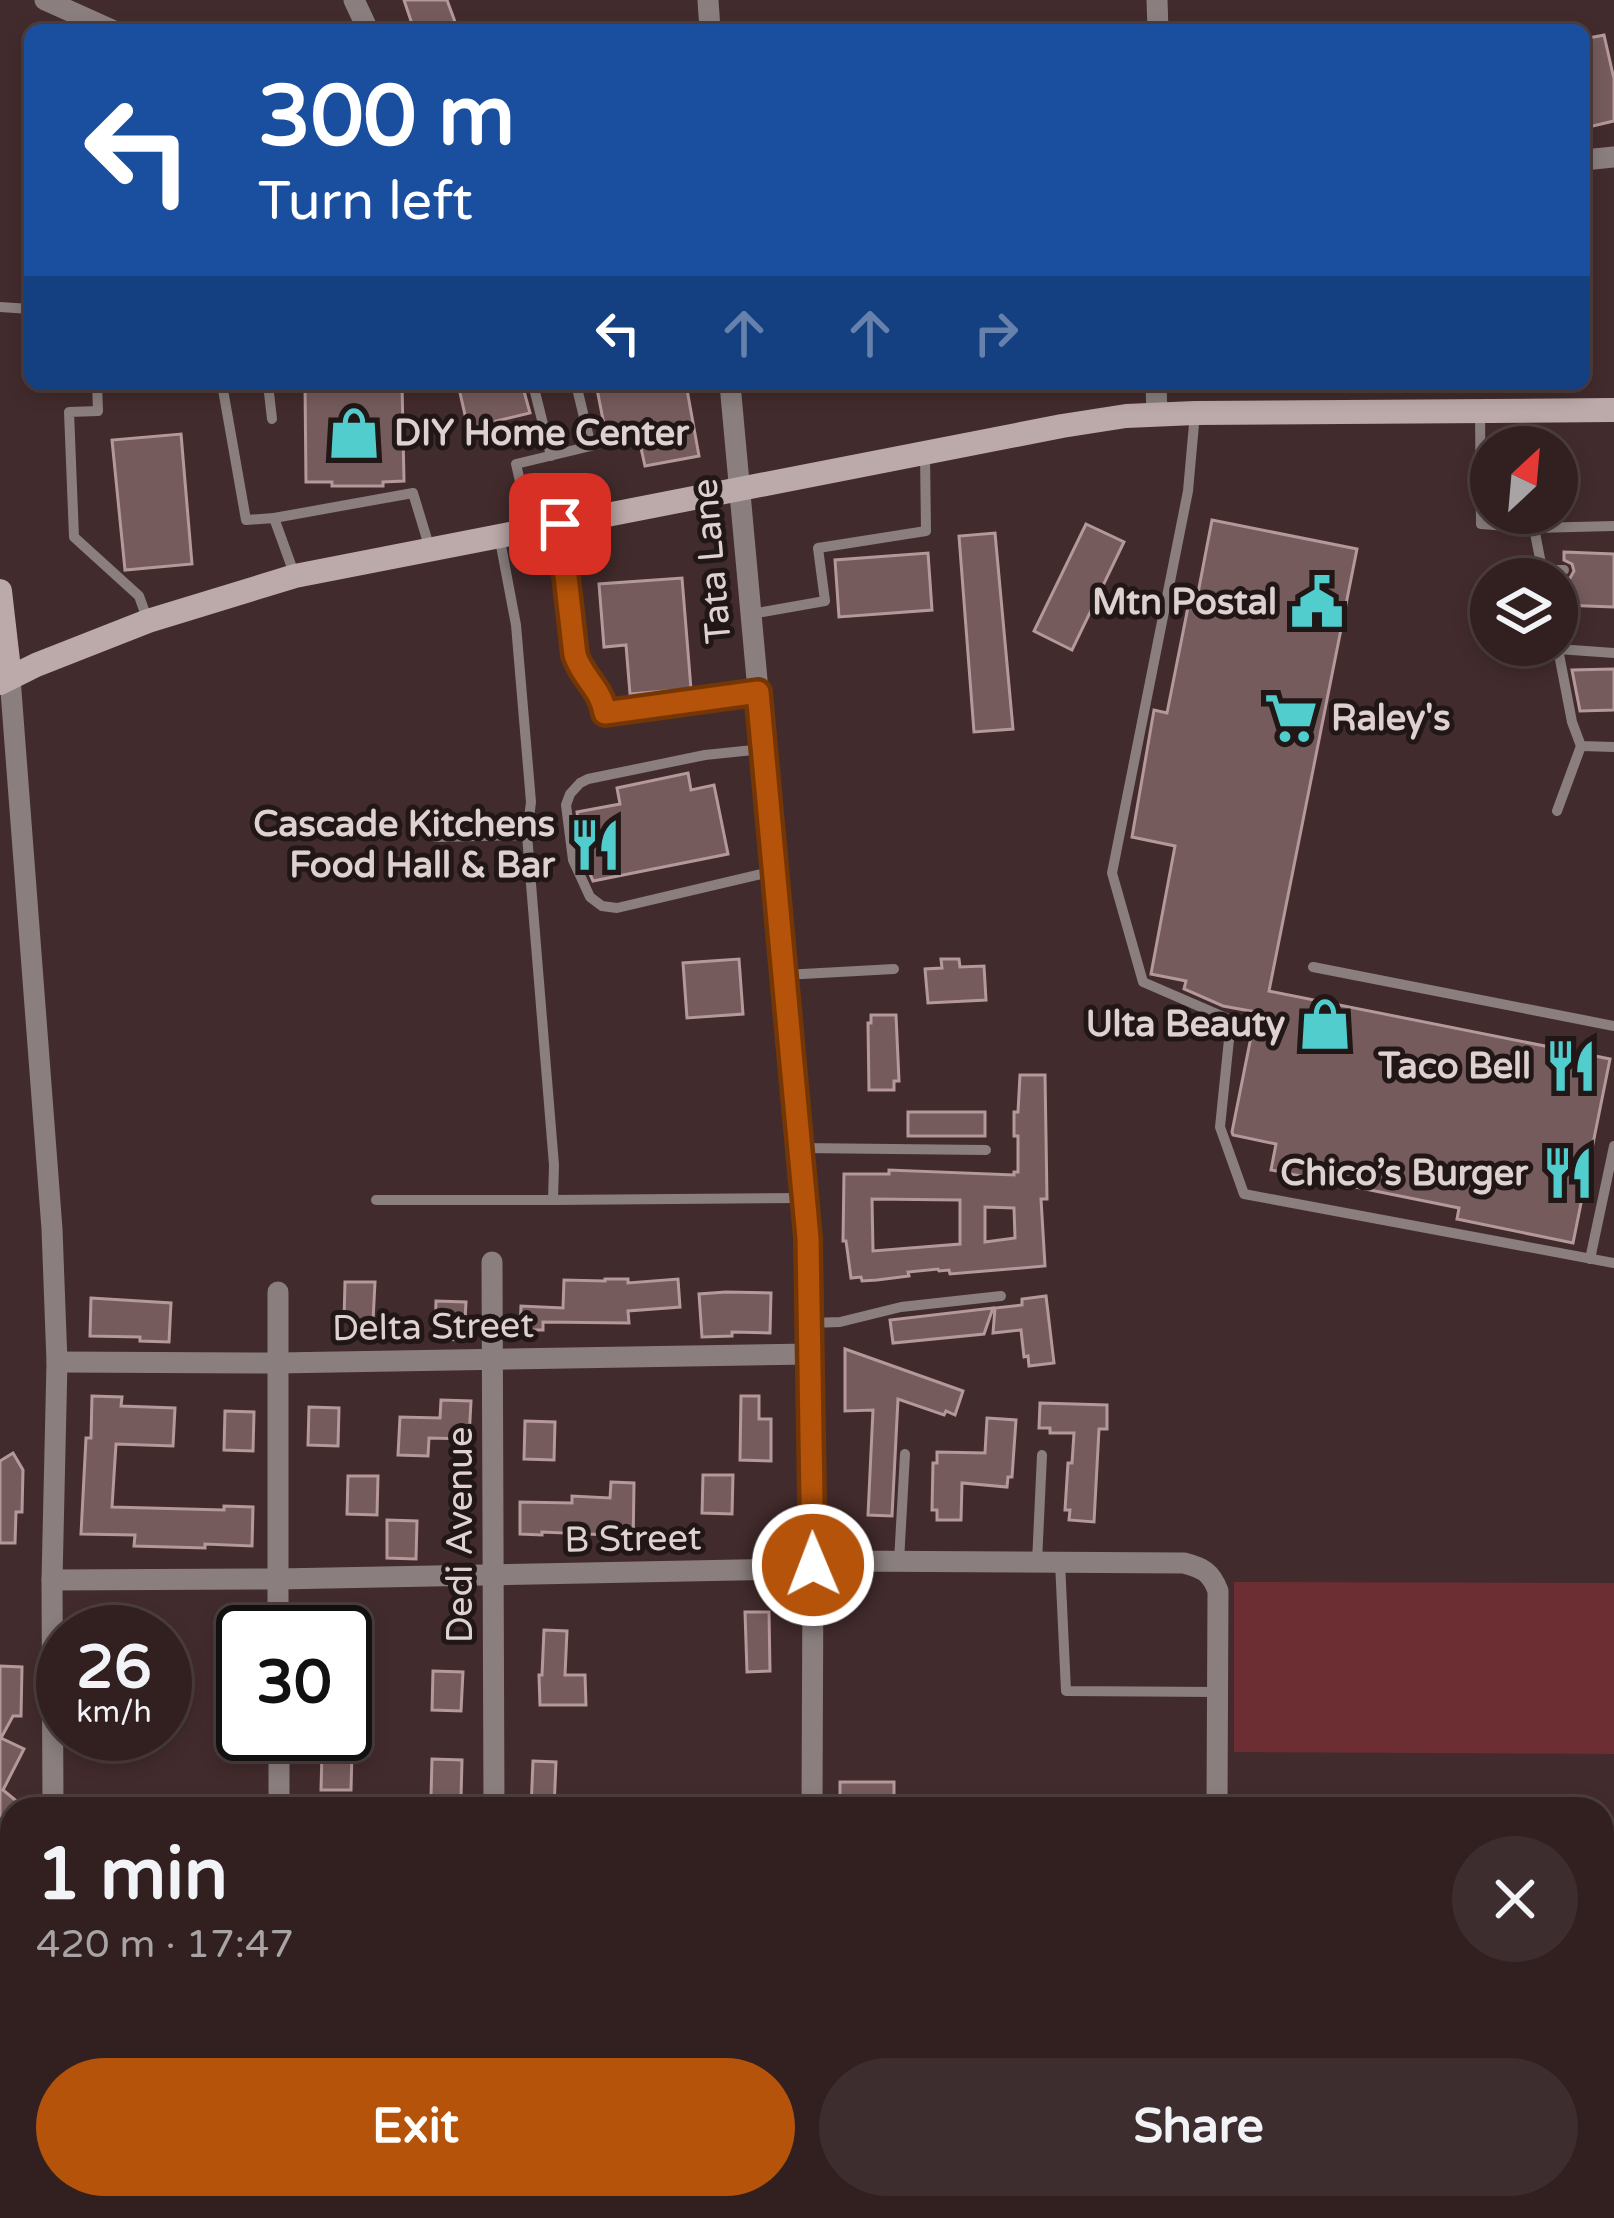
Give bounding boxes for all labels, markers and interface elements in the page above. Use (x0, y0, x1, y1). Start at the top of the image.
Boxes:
text: 300 m (258, 67, 515, 168)
icon: left (60, 72, 216, 228)
text: Turn left (258, 169, 473, 234)
icon: left (585, 300, 651, 366)
icon: ahead (711, 300, 777, 366)
icon: ahead (837, 300, 903, 366)
icon: right (963, 300, 1029, 366)
shop icon: DIY Home Center (325, 404, 383, 462)
place label: DIY Home Center (394, 412, 690, 455)
north arrow (1470, 426, 1578, 534)
map controls (1470, 426, 1578, 666)
pin (509, 473, 611, 575)
street label: Tata Lane (683, 477, 741, 645)
icon: arrive (527, 491, 593, 557)
button: layers (1470, 558, 1578, 666)
public building icon: Mtn Postal (1288, 573, 1346, 631)
place label: Mtn Postal (1092, 581, 1277, 624)
supermarket icon: Raley's (1262, 689, 1320, 747)
place label: Raley's (1331, 697, 1451, 740)
place label: Cascade Kitchens Food Hall & Bar (253, 803, 556, 887)
restaurant icon: Cascade Kitchens Food Hall & Bar (566, 816, 624, 874)
shop icon: Ulta Beauty (1296, 995, 1354, 1053)
place label: Ulta Beauty (1086, 1003, 1285, 1046)
restaurant icon: Taco Bell (1542, 1037, 1600, 1095)
place label: Taco Bell (1377, 1045, 1531, 1088)
restaurant icon: Chico’s Burger (1539, 1144, 1597, 1202)
place label: Chico’s Burger (1280, 1152, 1529, 1195)
street label: Delta Street (332, 1304, 534, 1350)
street label: Dedi Avenue (439, 1427, 482, 1643)
position arrow (750, 1502, 876, 1628)
street label: B Street (564, 1516, 702, 1562)
speed limit sign: 30 (216, 1605, 372, 1761)
text: 26 (76, 1632, 152, 1704)
text: km/h (76, 1694, 152, 1731)
text: 1 min (36, 1832, 228, 1919)
button: close (1452, 1836, 1578, 1962)
text: 420 m · 17:47 (36, 1921, 294, 1968)
button: Exit (36, 2058, 795, 2196)
button: Share (819, 2058, 1578, 2196)

